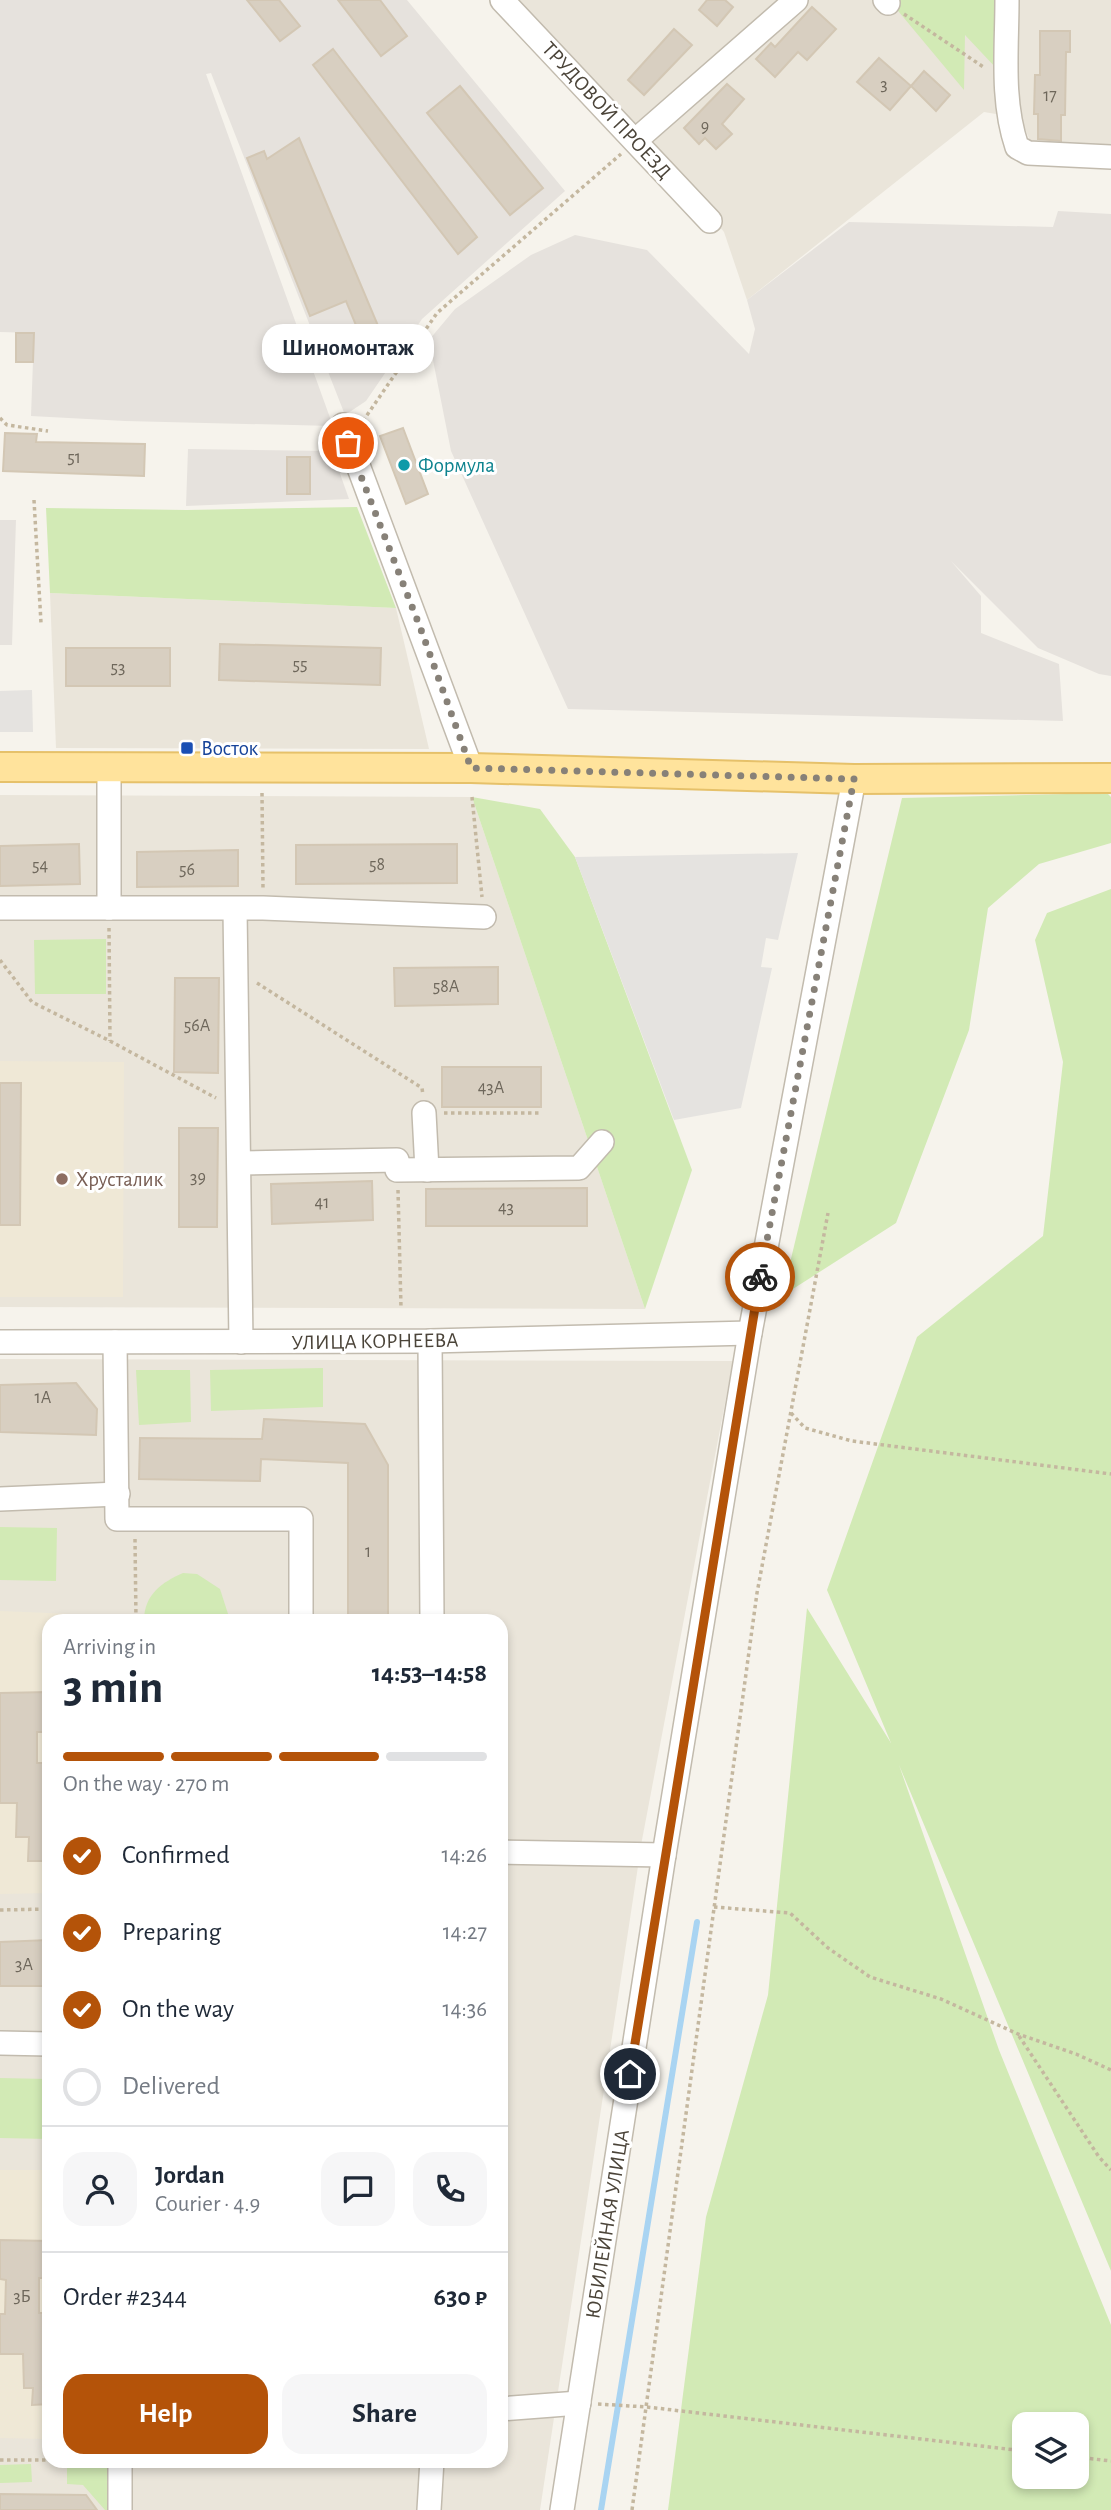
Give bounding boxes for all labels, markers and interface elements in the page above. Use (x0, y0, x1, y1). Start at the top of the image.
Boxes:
street label: ТРУДОВОЙ ПРОЕЗД (538, 37, 676, 183)
house number: 3 (880, 76, 888, 94)
house number: 17 (1043, 87, 1057, 105)
house number: 9 (701, 118, 709, 136)
callout: Шиномонтаж (262, 324, 434, 373)
text: Шиномонтаж (282, 337, 414, 360)
pin (318, 413, 378, 473)
icon: bag (329, 424, 367, 462)
house number: 51 (67, 449, 81, 467)
place label: Формула (418, 455, 495, 476)
marker: Формула (396, 457, 412, 473)
house number: 55 (292, 656, 308, 674)
house number: 53 (111, 659, 125, 677)
place label: Восток (201, 738, 259, 759)
marker: Восток (179, 740, 195, 756)
house number: 58 (369, 856, 385, 874)
house number: 54 (32, 857, 48, 875)
house number: 56 (179, 861, 195, 879)
house number: 58А (433, 978, 460, 996)
house number: 56А (184, 1017, 211, 1035)
house number: 43А (478, 1079, 505, 1097)
place label: Хрусталик (76, 1169, 163, 1190)
house number: 39 (190, 1169, 206, 1187)
marker: Хрусталик (54, 1171, 70, 1187)
house number: 41 (315, 1194, 329, 1212)
house number: 43 (498, 1199, 514, 1217)
courier (725, 1242, 795, 1312)
icon: bike (741, 1258, 779, 1296)
street label: УЛИЦА КОРНЕЕВА (291, 1330, 459, 1353)
house number: 1А (35, 1389, 52, 1407)
house number: 1 (365, 1543, 371, 1561)
text: Arriving in (63, 1636, 156, 1659)
text: 14:53–14:58 (372, 1660, 487, 1686)
text: 3 min (63, 1665, 163, 1711)
text: On the way · 270 m (63, 1773, 230, 1796)
icon: check (63, 1837, 101, 1875)
text: Confirmed (122, 1842, 230, 1868)
text: 14:26 (441, 1844, 487, 1867)
icon: check (63, 1914, 101, 1952)
text: Preparing (122, 1919, 221, 1945)
text: 14:27 (443, 1921, 487, 1944)
house number: 3А (15, 1956, 33, 1974)
icon: check (63, 1991, 101, 2029)
text: On the way (122, 1996, 234, 2022)
text: 14:36 (442, 1998, 487, 2021)
pin (600, 2044, 660, 2104)
icon: home (611, 2055, 649, 2093)
text: Delivered (122, 2073, 220, 2099)
street label: ЮБИЛЕЙНАЯ УЛИЦА (581, 2128, 633, 2320)
button: person (63, 2152, 137, 2226)
button: chat (321, 2152, 395, 2226)
button: phone (413, 2152, 487, 2226)
text: Jordan (155, 2162, 225, 2188)
text: Courier · 4.9 (155, 2193, 260, 2216)
text: Order #2344 (63, 2284, 187, 2310)
text: 630 ₽ (434, 2284, 487, 2310)
house number: 3Б (13, 2288, 31, 2306)
button: Help (63, 2374, 268, 2454)
button: Share (282, 2374, 487, 2454)
map controls (1012, 2412, 1089, 2489)
button: layers (1012, 2412, 1089, 2489)

